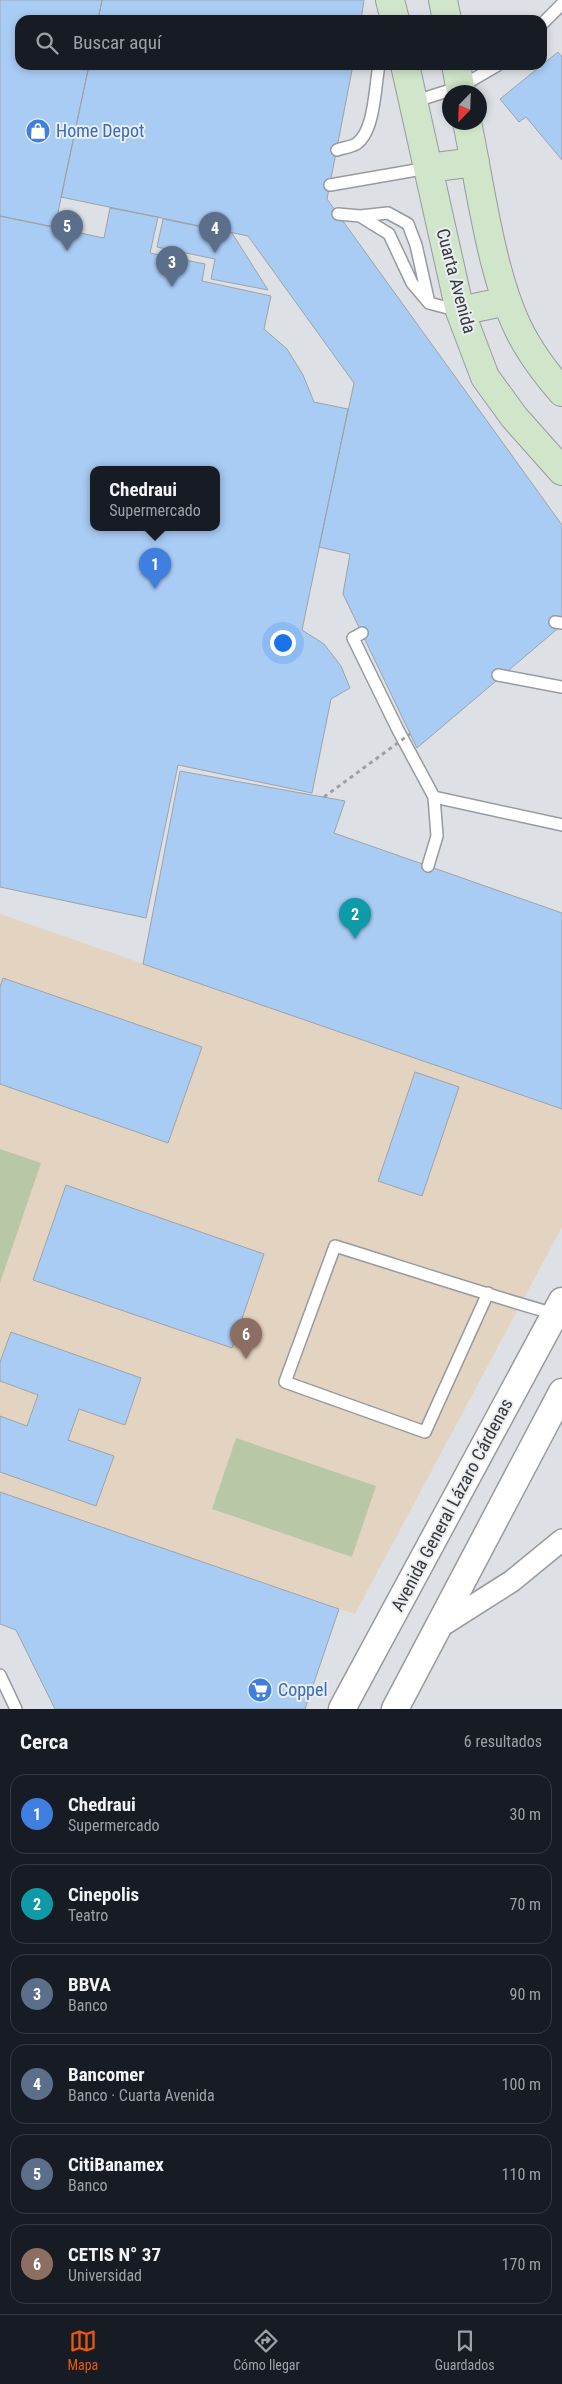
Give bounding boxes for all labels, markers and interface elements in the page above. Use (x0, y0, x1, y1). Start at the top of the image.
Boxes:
search box (15, 15, 547, 70)
icon: search (33, 29, 61, 57)
text: Buscar aquí (73, 31, 162, 54)
north arrow (442, 85, 487, 130)
shop icon: Home Depot (25, 118, 51, 144)
place label: Home Depot (56, 120, 144, 141)
pin: 5 (51, 210, 83, 251)
pin: 4 (199, 212, 231, 253)
street label: Cuarta Avenida (432, 226, 481, 336)
pin: 3 (156, 246, 188, 287)
popup (90, 466, 220, 531)
text: Chedraui (109, 478, 177, 501)
text: Supermercado (109, 501, 201, 520)
pin: 1 (139, 548, 171, 589)
your location (270, 630, 296, 656)
pin: 2 (339, 898, 371, 939)
pin: 6 (230, 1318, 262, 1359)
street label: Avenida General Lázaro Cárdenas (386, 1395, 517, 1615)
supermarket icon: Coppel (247, 1677, 273, 1703)
place label: Coppel (278, 1679, 328, 1700)
text: Cerca (20, 1730, 68, 1754)
text: 6 resultados (464, 1732, 542, 1751)
text: Chedraui (68, 1793, 136, 1816)
text: 1 (33, 1805, 41, 1824)
text: 30 m (509, 1805, 541, 1824)
text: Supermercado (68, 1816, 160, 1835)
text: Cinepolis (68, 1883, 139, 1906)
text: 2 (33, 1895, 41, 1914)
text: 70 m (509, 1895, 541, 1914)
text: Teatro (68, 1906, 108, 1925)
text: BBVA (68, 1973, 111, 1996)
text: 3 (33, 1985, 41, 2004)
text: 90 m (509, 1985, 541, 2004)
text: Banco (68, 1996, 108, 2015)
text: Bancomer (68, 2063, 145, 2086)
text: 4 (33, 2075, 41, 2094)
text: 100 m (502, 2075, 541, 2094)
text: Banco · Cuarta Avenida (68, 2086, 215, 2105)
text: CitiBanamex (68, 2153, 164, 2176)
text: 5 (33, 2165, 41, 2184)
text: 110 m (502, 2165, 541, 2184)
text: Banco (68, 2176, 108, 2195)
text: CETIS N° 37 (68, 2243, 161, 2266)
text: 6 (33, 2255, 41, 2274)
text: 170 m (502, 2255, 541, 2274)
text: Universidad (68, 2266, 142, 2285)
tab: Mapa (67, 2327, 98, 2373)
tab: Cómo llegar (233, 2327, 300, 2373)
tab: Guardados (435, 2327, 495, 2373)

